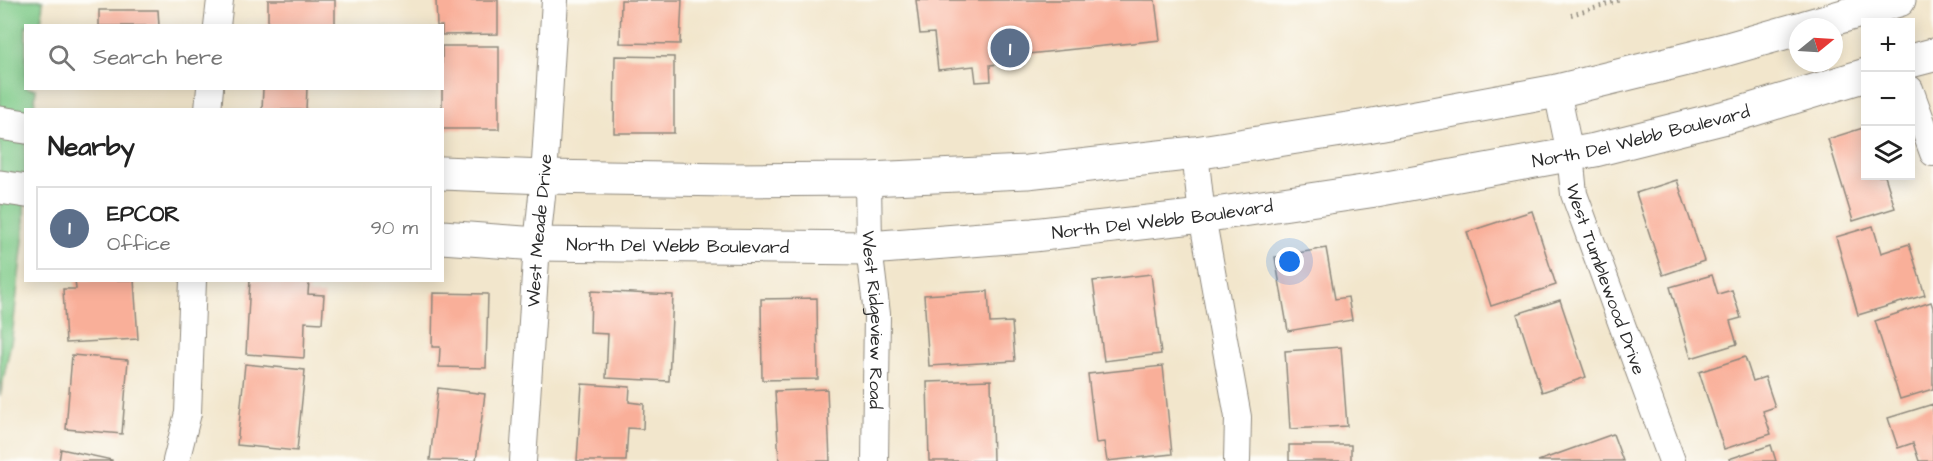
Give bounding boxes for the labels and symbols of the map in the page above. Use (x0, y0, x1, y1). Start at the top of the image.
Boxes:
north arrow (1789, 18, 1843, 72)
pin: 1 (990, 26, 1030, 70)
street label: North Del Webb Boulevard (1530, 99, 1753, 174)
street label: West Meade Drive (521, 153, 558, 308)
street label: West Tumblewood Drive (1560, 182, 1651, 378)
street label: North Del Webb Boulevard (1050, 194, 1275, 246)
street label: West Ridgeview Road (856, 230, 889, 409)
street label: North Del Webb Boulevard (566, 232, 789, 260)
your location (1275, 247, 1304, 276)

